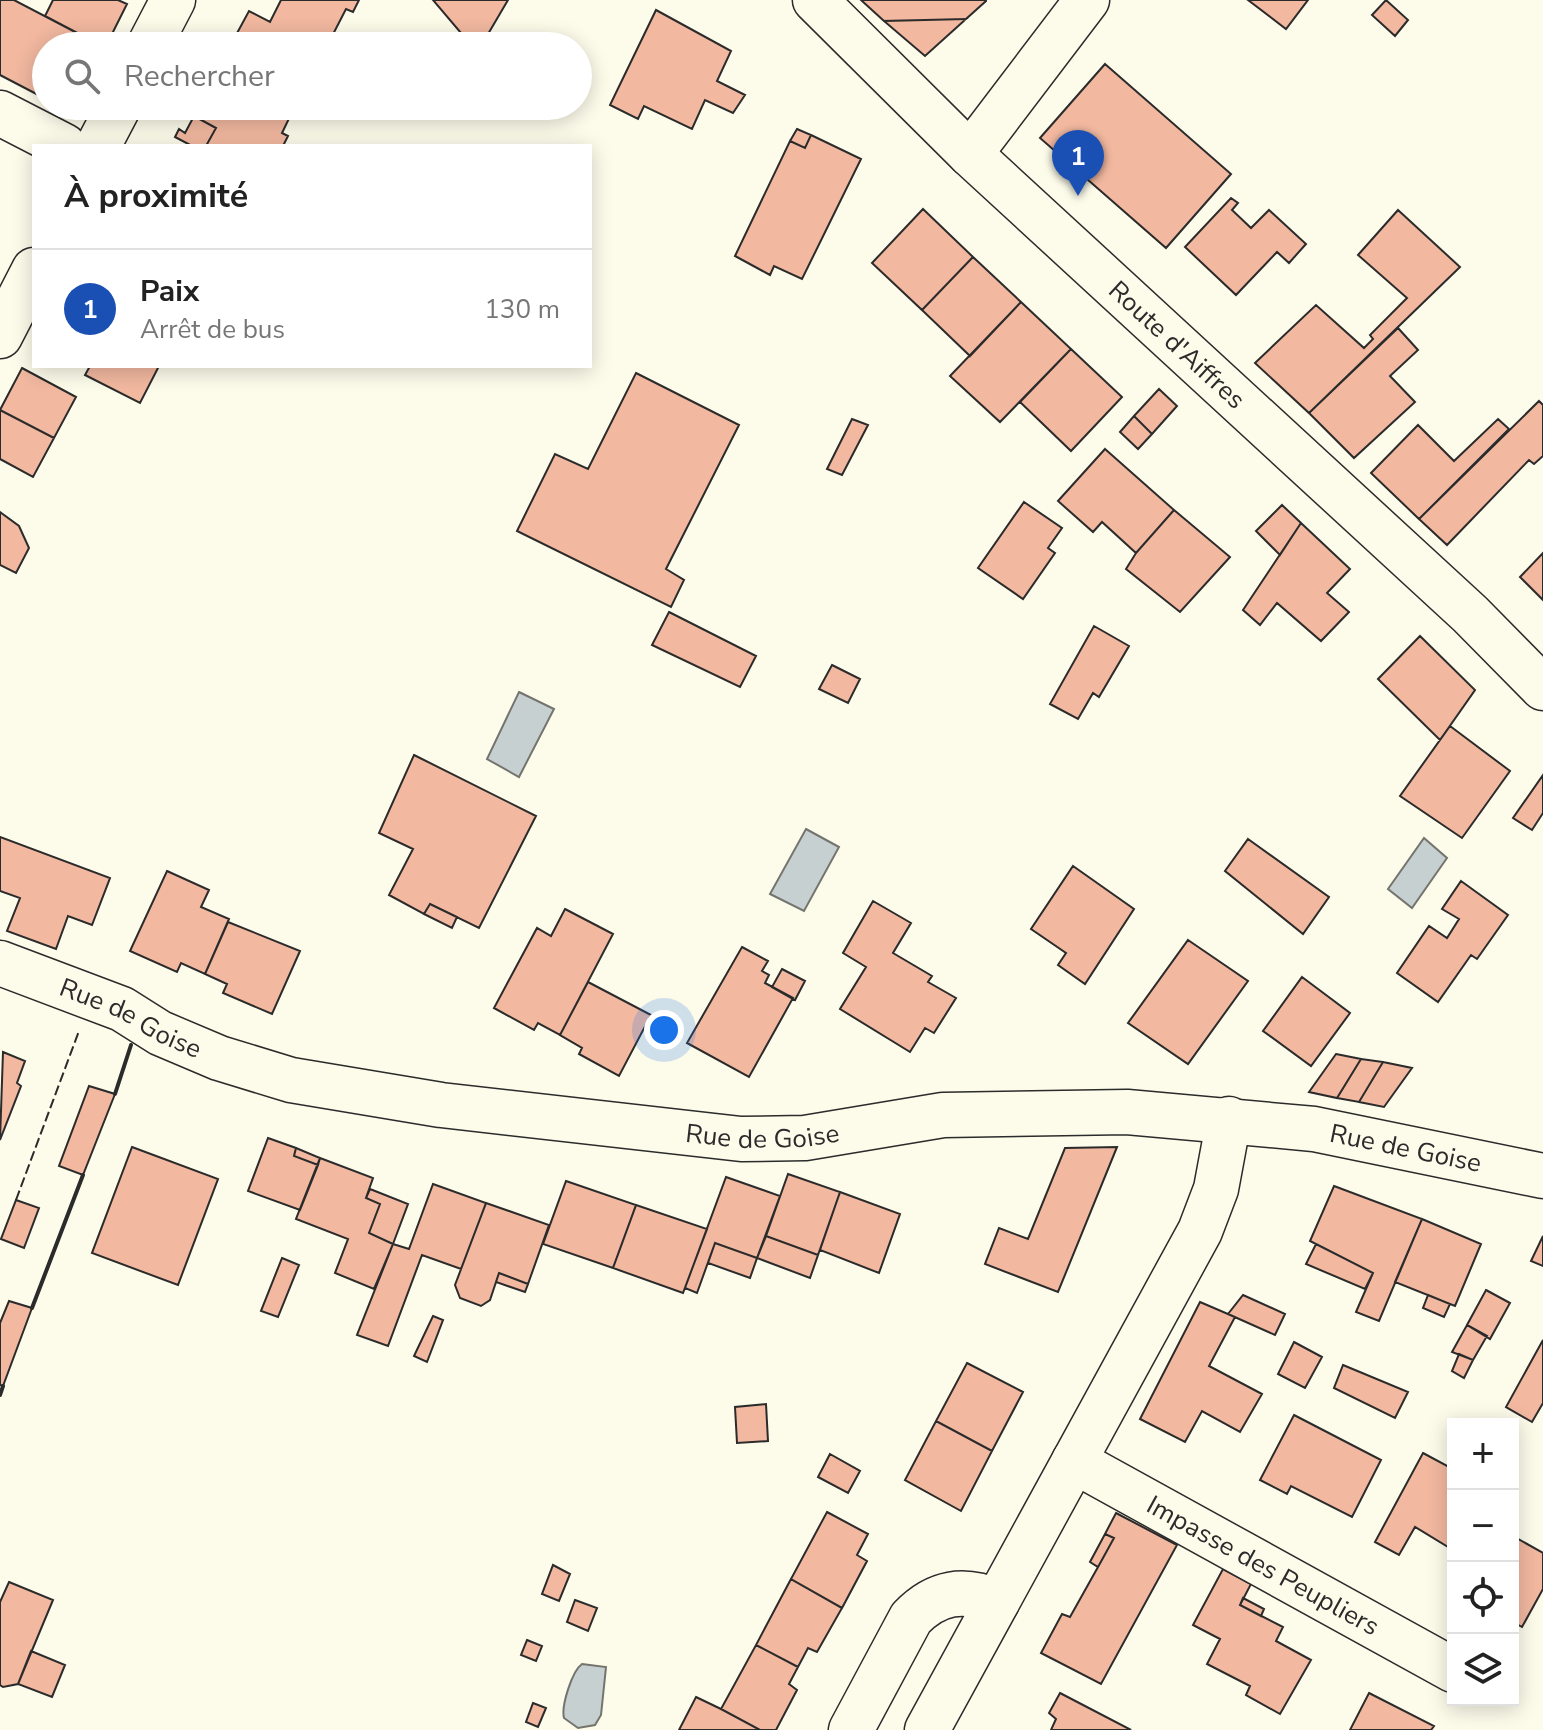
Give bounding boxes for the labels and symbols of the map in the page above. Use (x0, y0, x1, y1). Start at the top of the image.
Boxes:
pin: 1 (1052, 130, 1104, 196)
street label: Route d'Aiffres (1101, 273, 1253, 417)
street label: Rue de Goise (54, 970, 207, 1067)
your location (644, 1010, 684, 1050)
street label: Rue de Goise (684, 1116, 842, 1157)
street label: Rue de Goise (1327, 1116, 1485, 1181)
street label: Impasse des Peupliers (1140, 1488, 1385, 1644)

